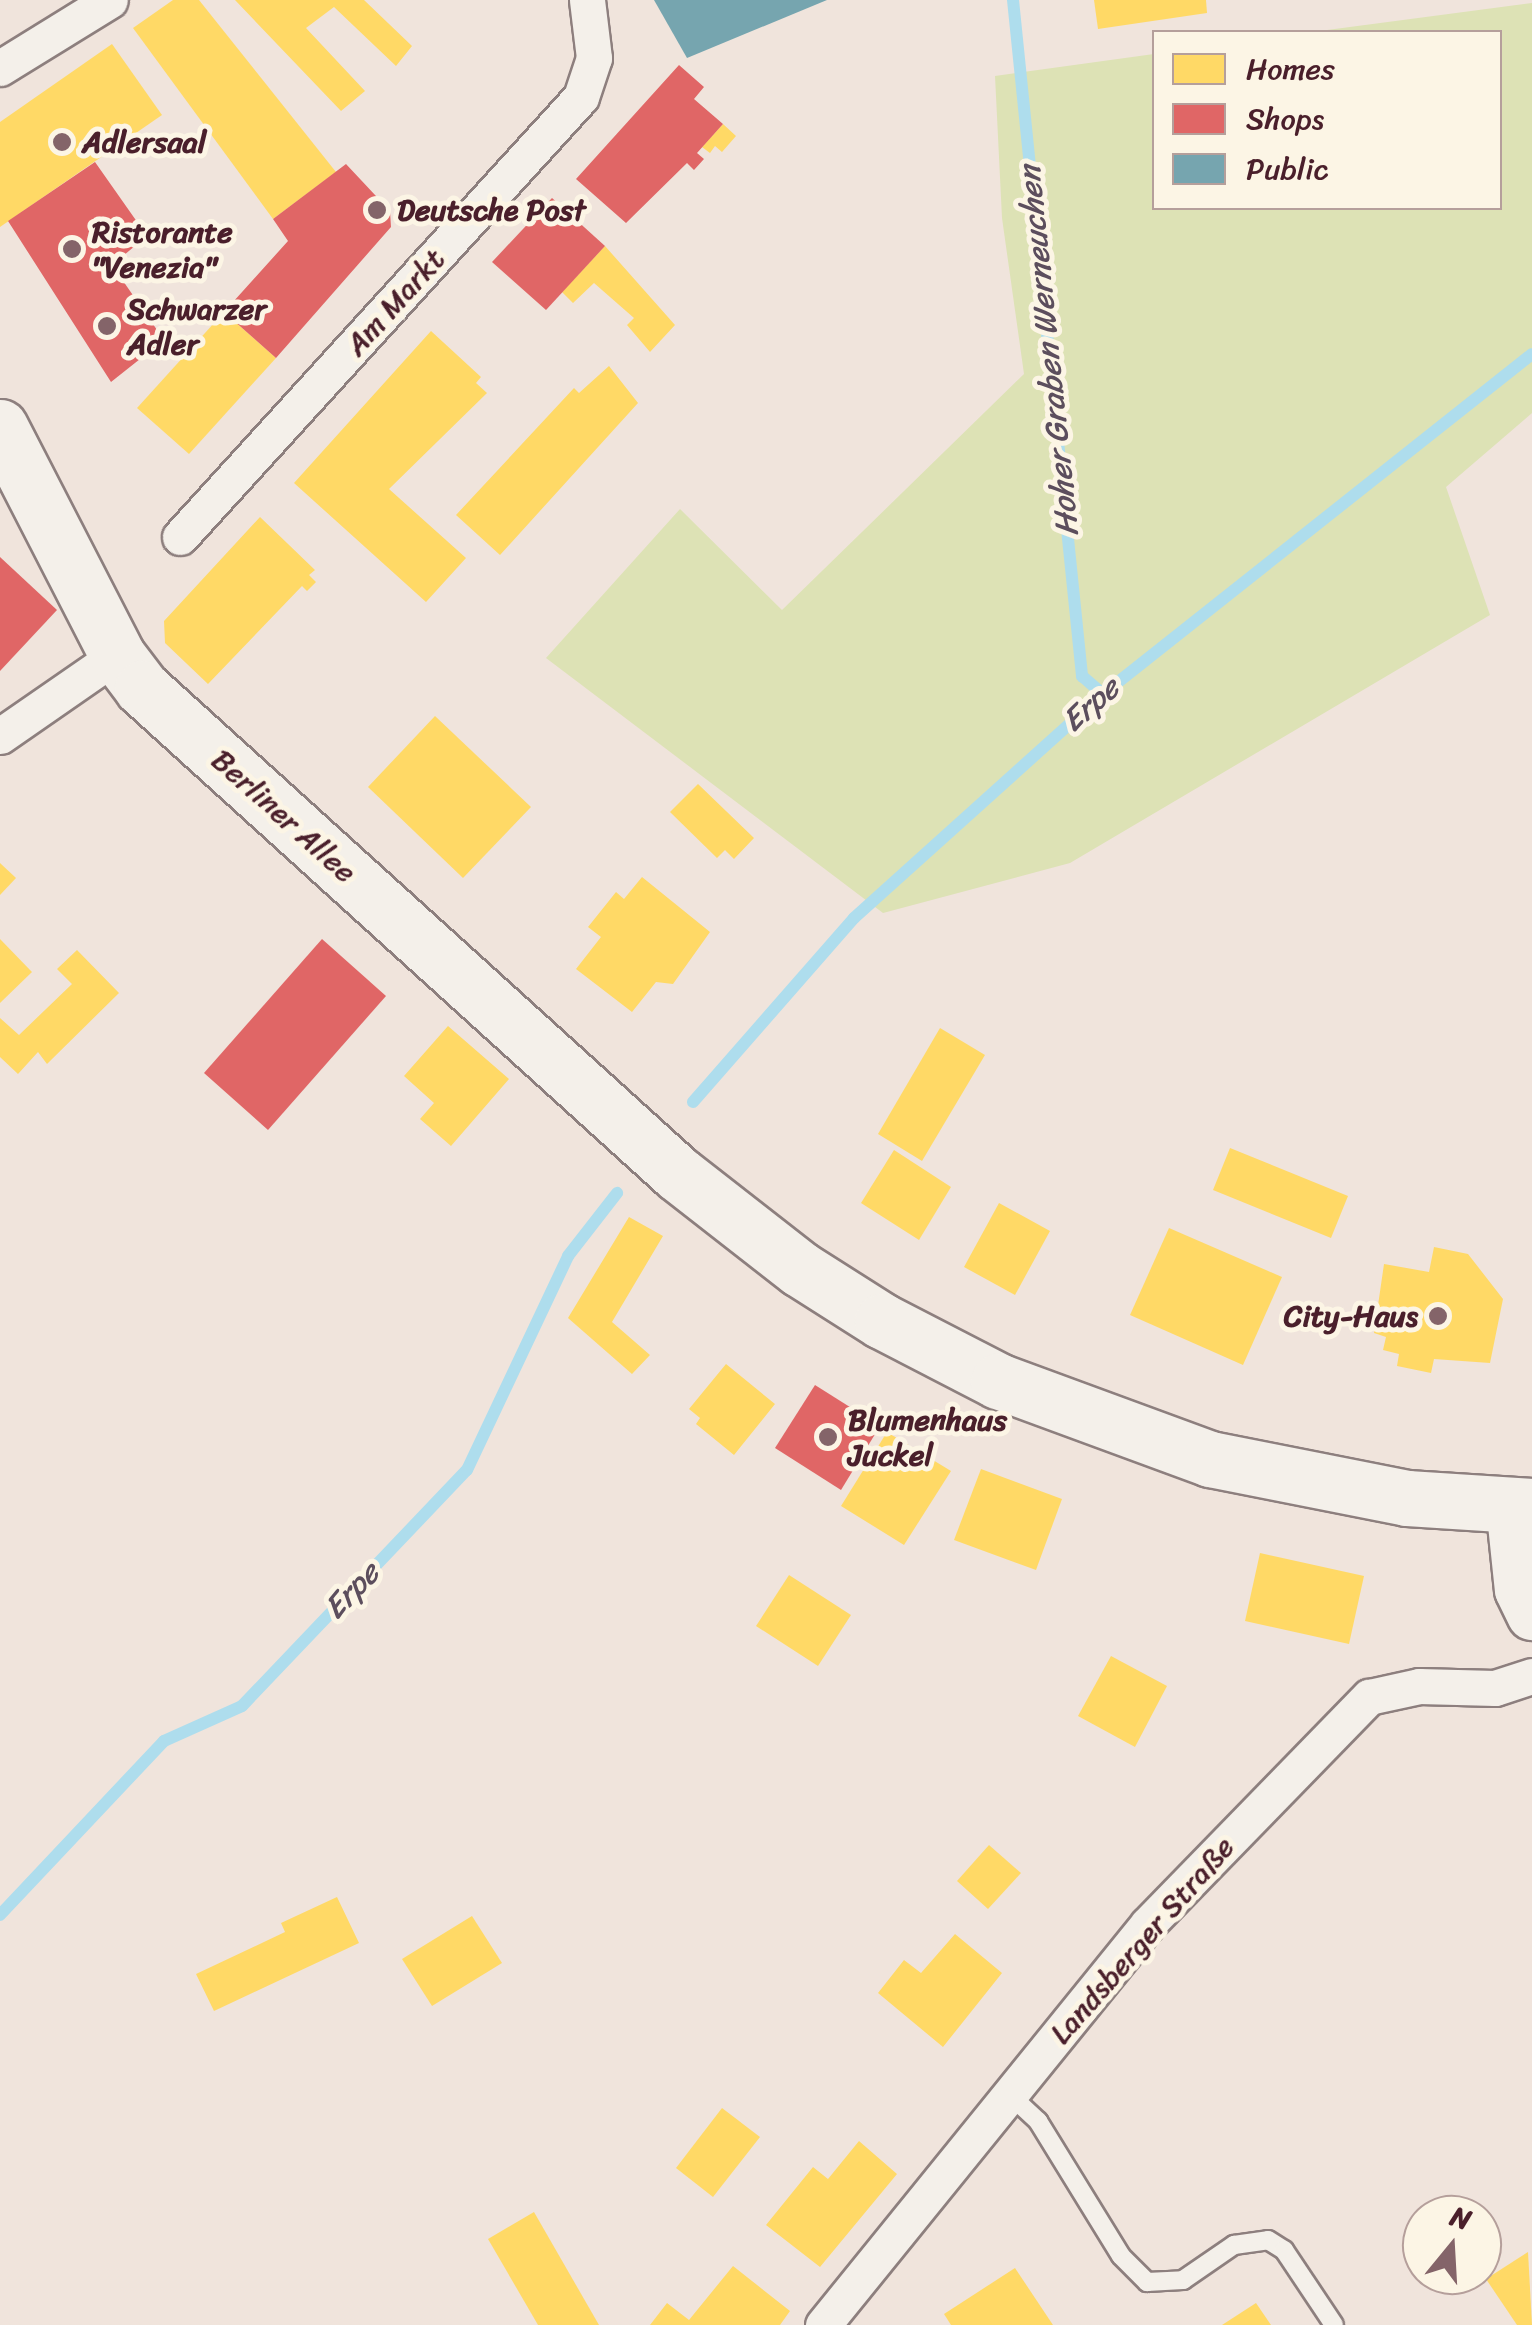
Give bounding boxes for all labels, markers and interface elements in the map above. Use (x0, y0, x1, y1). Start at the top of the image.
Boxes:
legend (1152, 30, 1502, 210)
text: Homes (1246, 42, 1335, 96)
text: Shops (1246, 92, 1324, 146)
place label: Adlersaal (82, 124, 206, 160)
marker: Adlersaal (51, 131, 73, 153)
text: Public (1246, 142, 1329, 196)
water label: Hoher Graben Werneuchen (1010, 163, 1088, 539)
place label: Deutsche Post (397, 192, 587, 228)
marker: Deutsche Post (366, 199, 388, 221)
place label: Ristorante "Venezia" (92, 214, 233, 284)
marker: Ristorante "Venezia" (61, 238, 83, 260)
street label: Am Markt (338, 242, 452, 362)
place label: Schwarzer Adler (127, 291, 267, 362)
marker: Schwarzer Adler (96, 315, 118, 337)
water label: Erpe (1054, 669, 1128, 741)
street label: Berliner Allee (204, 742, 364, 890)
place label: City-Haus (1284, 1298, 1418, 1334)
marker: City-Haus (1427, 1305, 1449, 1327)
place label: Blumenhaus Juckel (848, 1402, 1007, 1472)
marker: Blumenhaus Juckel (817, 1426, 839, 1448)
water label: Erpe (316, 1555, 388, 1627)
street label: Landsberger Straße (1042, 1829, 1242, 2051)
text: N (1444, 2192, 1478, 2244)
north arrow (1402, 2195, 1502, 2295)

